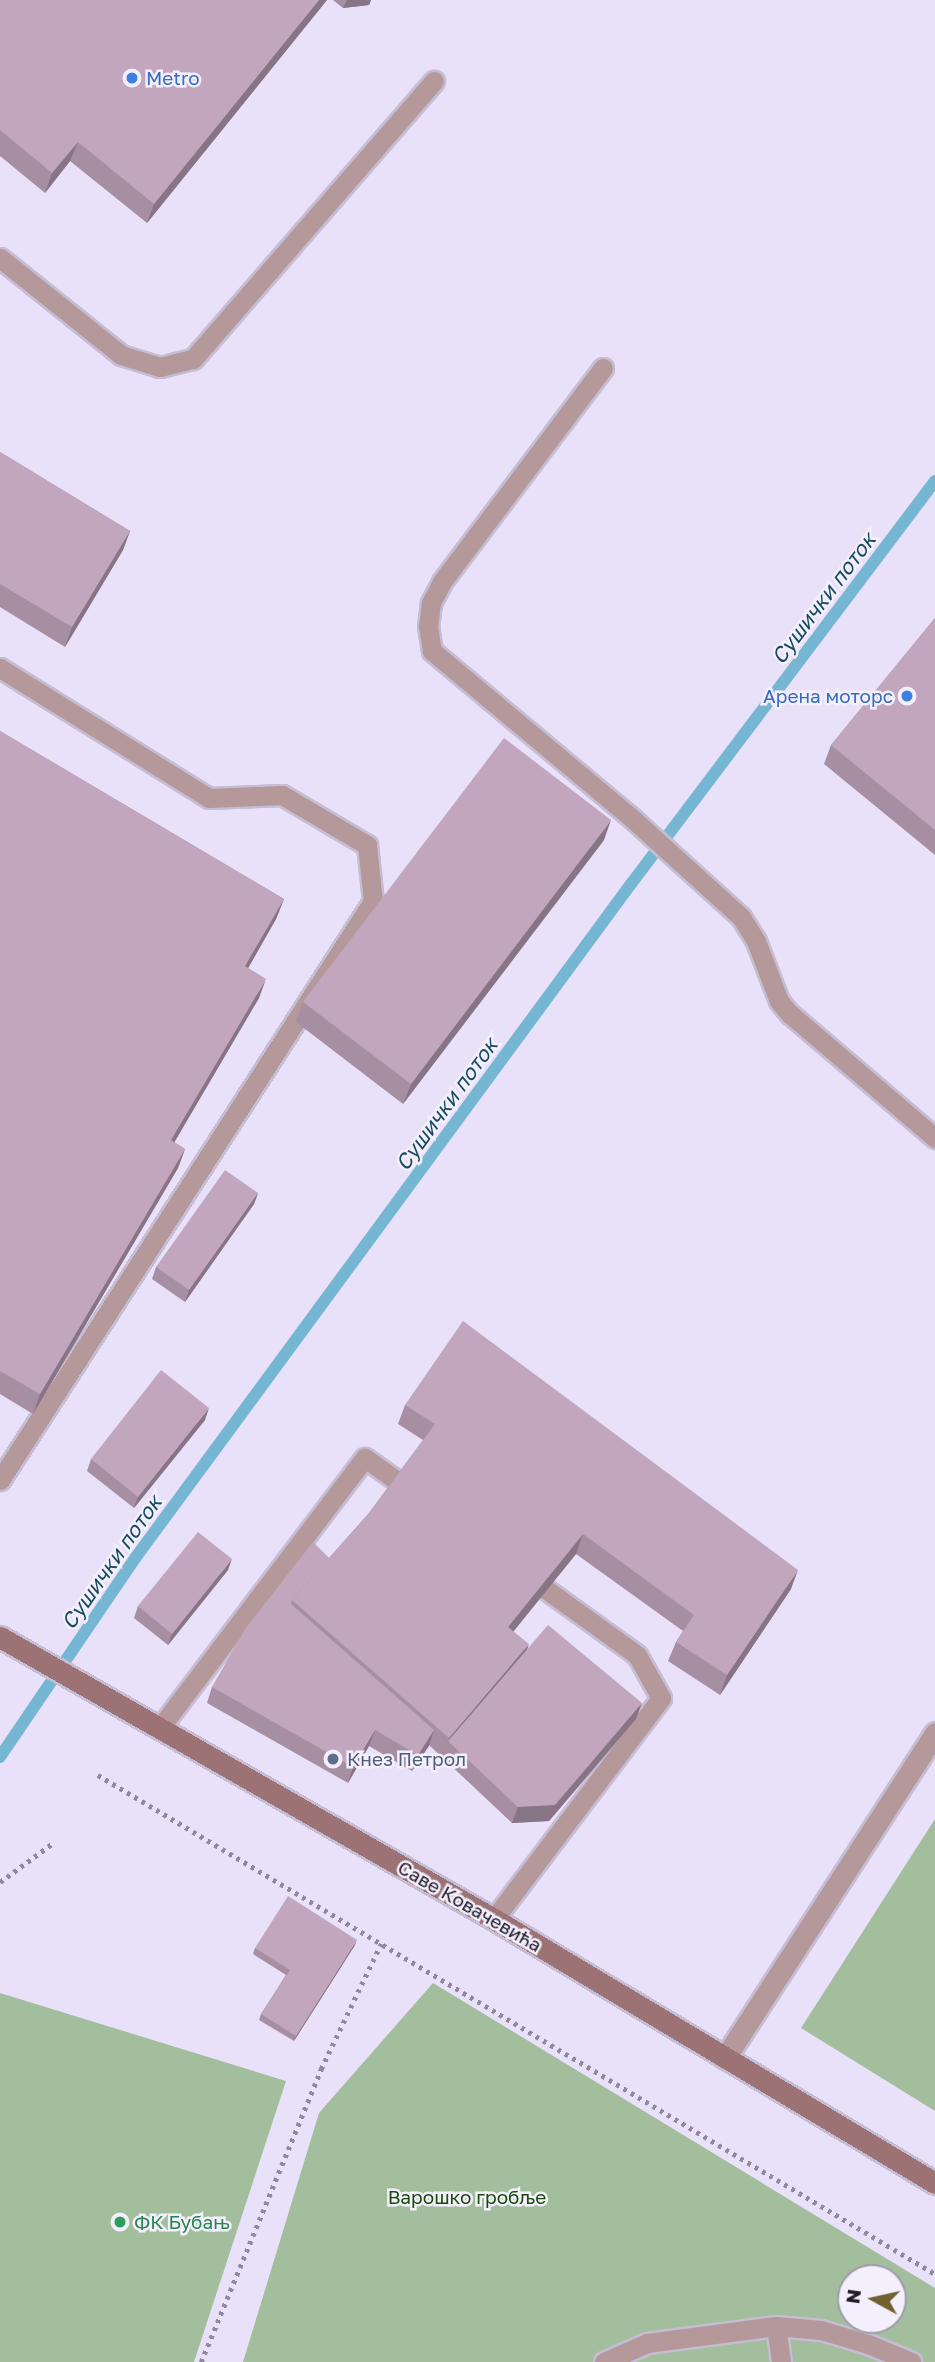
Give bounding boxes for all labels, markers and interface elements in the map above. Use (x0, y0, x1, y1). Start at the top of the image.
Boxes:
place label: Metro (146, 67, 200, 89)
marker: Metro (124, 70, 140, 86)
water label: Сушички поток (766, 528, 880, 668)
place label: Арена моторс (763, 685, 893, 707)
marker: Арена моторс (899, 688, 915, 704)
water label: Сушички поток (390, 1033, 502, 1175)
water label: Сушички поток (56, 1490, 166, 1634)
place label: Кнез Петрол (347, 1748, 466, 1770)
marker: Кнез Петрол (325, 1751, 341, 1767)
street label: Саве Ковачевића (394, 1856, 546, 1956)
park label: Варошко гробље (388, 2186, 546, 2208)
place label: ФК Бубањ (134, 2211, 230, 2233)
marker: ФК Бубањ (112, 2214, 128, 2230)
north arrow (837, 2264, 907, 2334)
text: N (840, 2288, 865, 2305)

